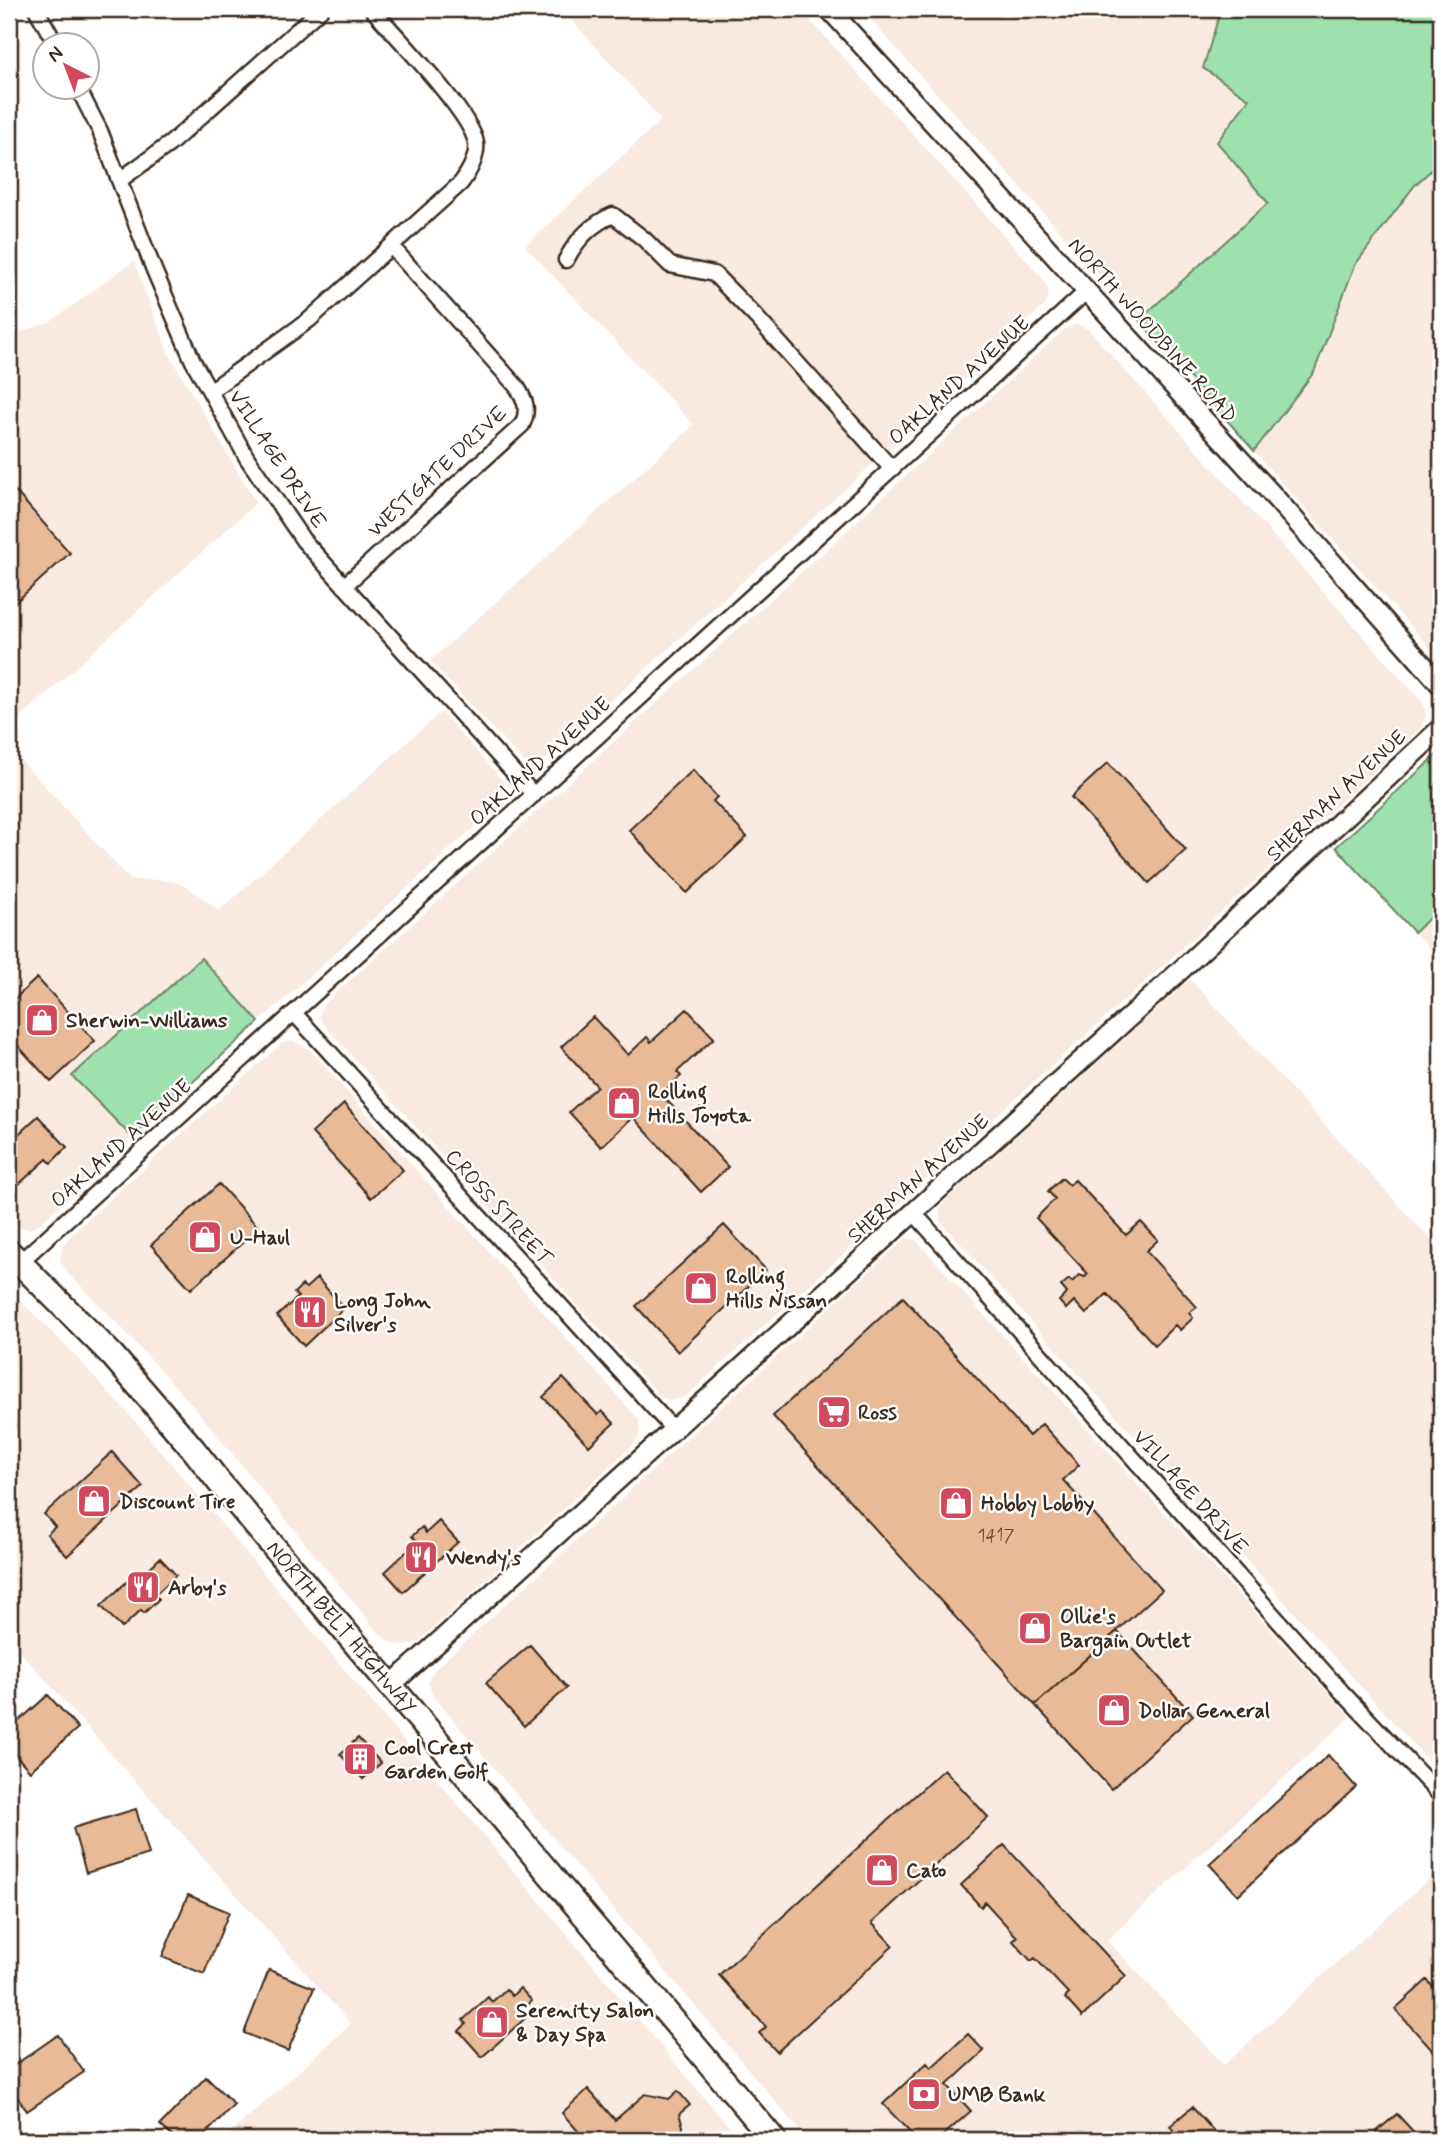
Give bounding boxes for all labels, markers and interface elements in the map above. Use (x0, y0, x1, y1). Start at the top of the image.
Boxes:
north arrow (32, 32, 102, 102)
text: N (43, 41, 69, 68)
street label: NORTH WOODBINE ROAD (1061, 232, 1243, 429)
street label: OAKLAND AVENUE (883, 310, 1036, 452)
street label: VILLAGE DRIVE (222, 385, 333, 534)
street label: WESTGATE DRIVE (362, 400, 514, 544)
street label: OAKLAND AVENUE (464, 691, 617, 833)
street label: SHERMAN AVENUE (1261, 723, 1413, 868)
shop icon: Sherwin-Williams (23, 1001, 61, 1039)
place label: Sherwin-Williams (66, 1007, 228, 1035)
street label: OAKLAND AVENUE (45, 1073, 198, 1215)
place label: Rolling Hills Toyota (648, 1078, 752, 1130)
shop icon: Rolling Hills Toyota (605, 1084, 643, 1122)
street label: SHERMAN AVENUE (842, 1107, 996, 1250)
street label: CROSS STREET (438, 1143, 559, 1272)
shop icon: U-Haul (186, 1218, 224, 1256)
place label: U-Haul (230, 1224, 290, 1252)
place label: Rolling Hills Nissan (726, 1263, 827, 1315)
shop icon: Rolling Hills Nissan (682, 1269, 720, 1307)
place label: Long John Silver's (334, 1287, 431, 1339)
restaurant icon: Long John Silver's (291, 1293, 329, 1331)
supermarket icon: Ross (815, 1393, 853, 1431)
place label: Ross (858, 1399, 898, 1427)
street label: VILLAGE DRIVE (1126, 1424, 1254, 1562)
shop icon: Discount Tire (75, 1482, 113, 1520)
shop icon: Hobby Lobby (937, 1484, 975, 1522)
place label: Discount Tire (119, 1488, 236, 1516)
place label: Hobby Lobby (981, 1490, 1095, 1518)
house number: 1417 (978, 1524, 1015, 1548)
street label: NORTH BELT HIGHWAY (260, 1535, 422, 1721)
restaurant icon: Wendy's (402, 1538, 440, 1576)
place label: Wendy's (445, 1544, 522, 1572)
restaurant icon: Arby's (124, 1568, 162, 1606)
place label: Arby's (168, 1574, 227, 1602)
place label: Ollie's Bargain Outlet (1060, 1603, 1191, 1657)
shop icon: Ollie's Bargain Outlet (1016, 1609, 1054, 1647)
shop icon: Dollar General (1095, 1691, 1133, 1729)
place label: Dollar General (1138, 1697, 1270, 1725)
place label: Cool Crest Garden Golf (384, 1734, 488, 1786)
building icon: Cool Crest Garden Golf (341, 1740, 379, 1778)
shop icon: Cato (863, 1851, 901, 1889)
place label: Cato (906, 1857, 947, 1885)
place label: Serenity Salon & Day Spa (516, 1997, 654, 2049)
shop icon: Serenity Salon & Day Spa (473, 2003, 511, 2041)
bank icon: UMB Bank (905, 2075, 943, 2113)
place label: UMB Bank (948, 2081, 1046, 2109)

